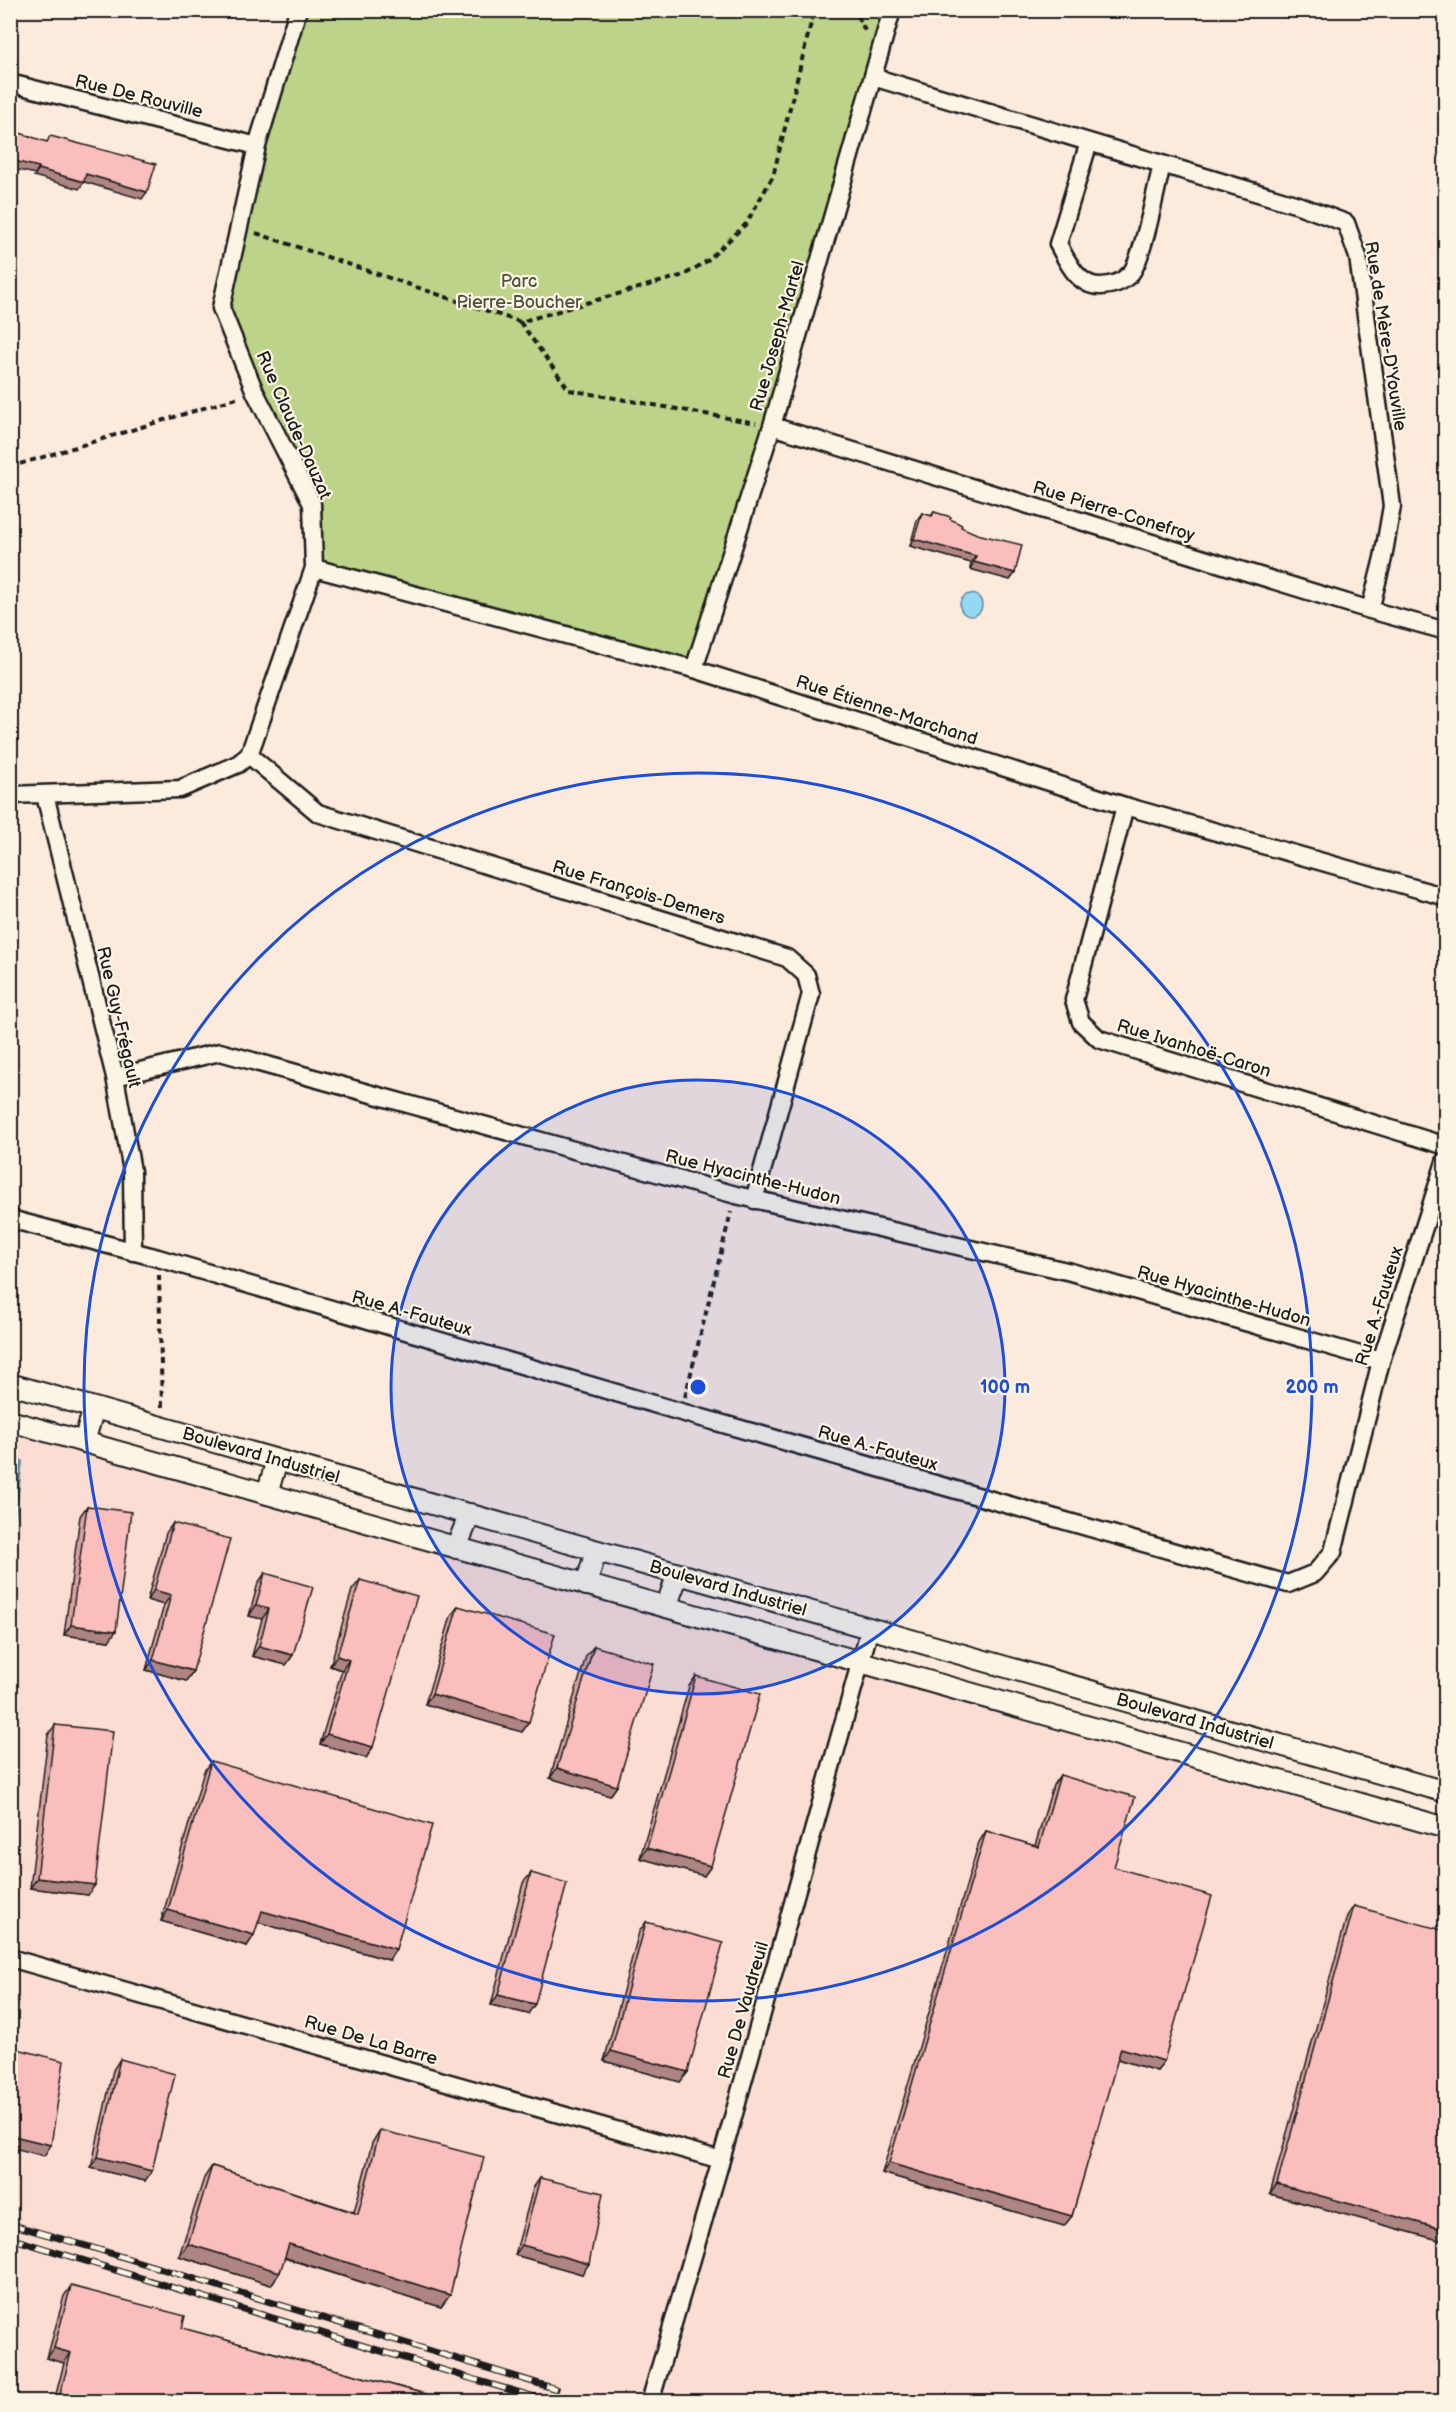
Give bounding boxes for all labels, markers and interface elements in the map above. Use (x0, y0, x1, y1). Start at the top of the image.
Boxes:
street label: Rue De Rouville (73, 70, 205, 123)
street label: Rue de Mère-D'Youville (1360, 240, 1411, 433)
street label: Rue Joseph-Martel (746, 259, 809, 414)
park label: Parc Pierre-Boucher (456, 271, 582, 313)
street label: Rue Claude-Dauzat (251, 348, 336, 503)
street label: Rue Pierre-Conefroy (1030, 477, 1198, 546)
street label: Rue Étienne-Marchand (793, 669, 981, 750)
street label: Rue François-Demers (550, 856, 728, 929)
street label: Rue Guy-Frégault (92, 944, 145, 1090)
street label: Rue Ivanhoë-Caron (1114, 1015, 1273, 1082)
street label: Rue Hyacinthe-Hudon (663, 1146, 843, 1209)
street label: Rue A.-Fauteux (1351, 1243, 1408, 1368)
street label: Rue Hyacinthe-Hudon (1134, 1262, 1313, 1331)
street label: Rue A.-Fauteux (349, 1286, 475, 1341)
centre of rings (688, 1377, 708, 1397)
text: 100 m (980, 1377, 1030, 1398)
text: 200 m (1285, 1377, 1339, 1398)
street label: Rue A.-Fauteux (815, 1421, 941, 1476)
street label: Boulevard Industriel (180, 1423, 342, 1488)
street label: Boulevard Industriel (647, 1556, 809, 1621)
street label: Boulevard Industriel (1114, 1689, 1276, 1754)
street label: Rue De Vaudreuil (714, 1939, 773, 2081)
street label: Rue De La Barre (302, 2011, 440, 2070)

